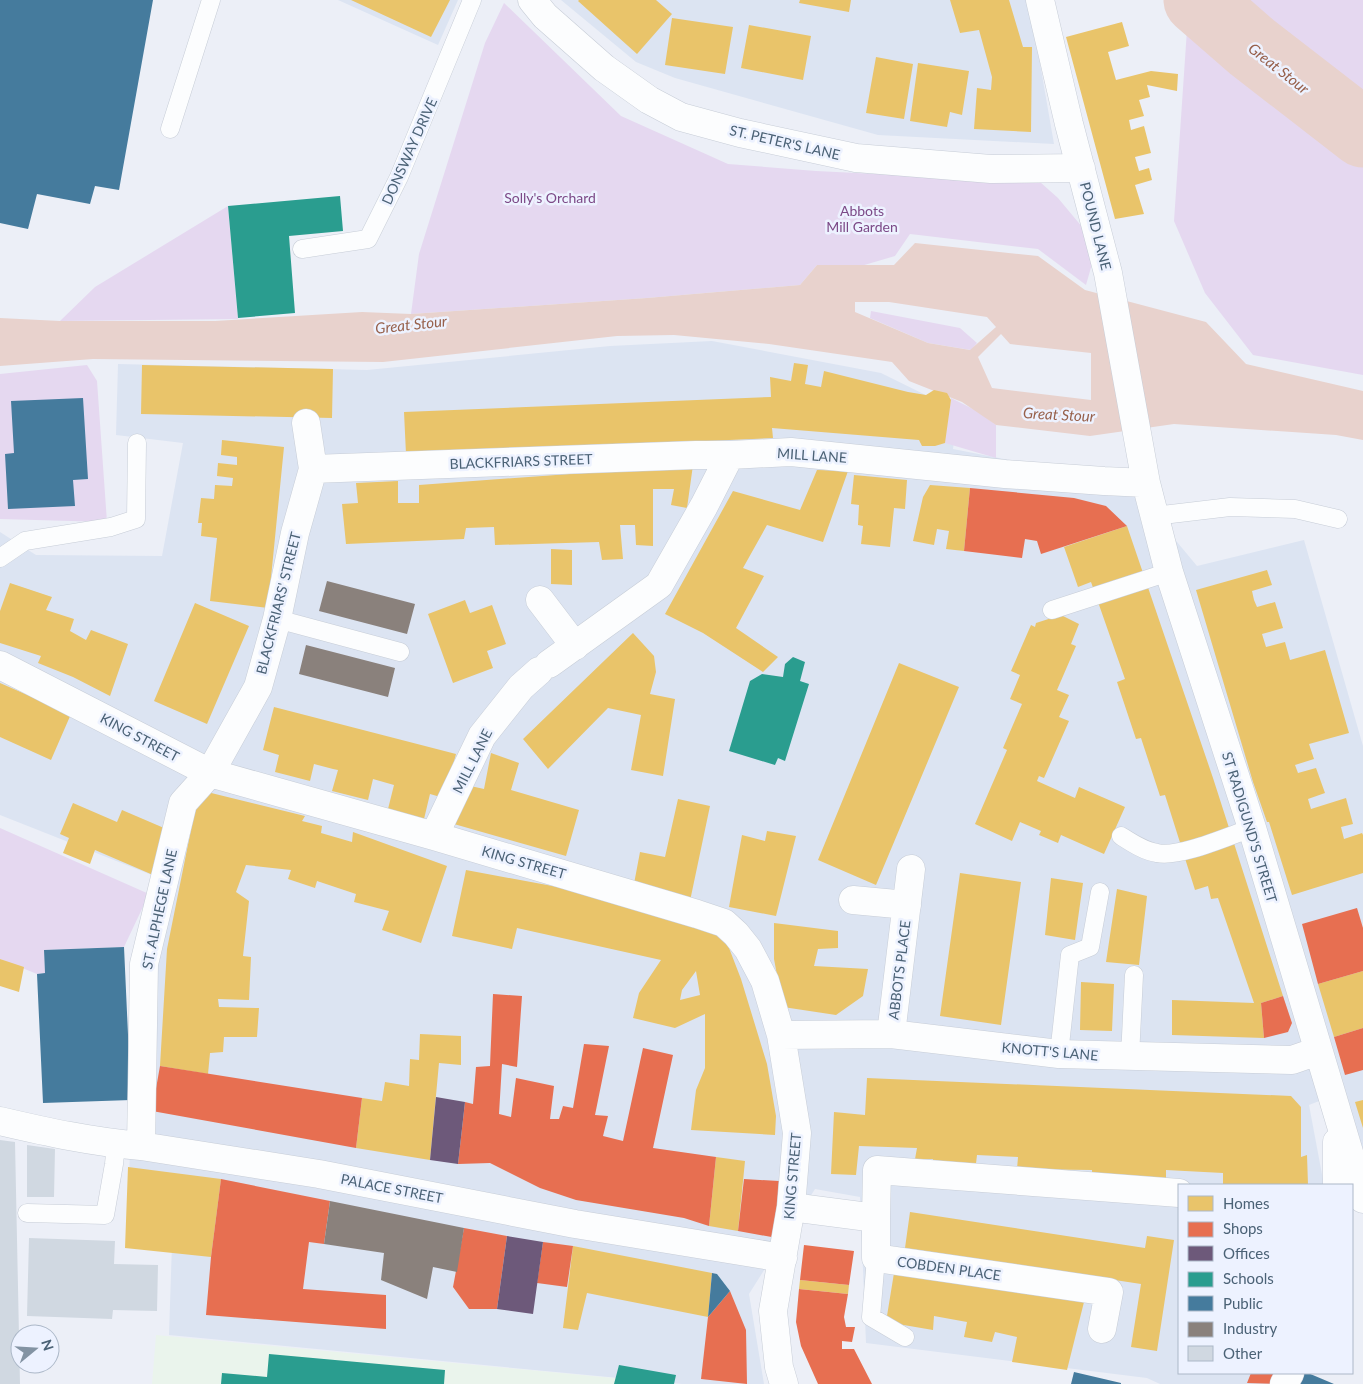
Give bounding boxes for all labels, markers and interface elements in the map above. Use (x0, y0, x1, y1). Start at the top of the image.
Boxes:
water label: Great Stour (1245, 39, 1314, 98)
street label: DONSWAY DRIVE (378, 95, 440, 207)
street label: ST. PETER'S LANE (728, 121, 842, 163)
street label: POUND LANE (1077, 180, 1115, 272)
park label: Solly's Orchard (504, 189, 596, 206)
park label: Abbots Mill Garden (826, 202, 898, 235)
water label: Great Stour (374, 311, 449, 337)
water label: Great Stour (1023, 403, 1096, 425)
street label: MILL LANE (777, 444, 847, 466)
street label: BLACKFRIARS STREET (449, 450, 594, 472)
street label: BLACKFRIARS' STREET (252, 529, 304, 676)
street label: KING STREET (98, 709, 183, 765)
street label: MILL LANE (449, 726, 495, 796)
street label: ST RADIGUND'S STREET (1219, 750, 1281, 905)
street label: KING STREET (480, 842, 569, 882)
street label: ST. ALPHEGE LANE (138, 847, 180, 971)
street label: ABBOTS PLACE (884, 919, 914, 1021)
street label: KNOTT'S LANE (1001, 1038, 1099, 1064)
street label: KING STREET (780, 1131, 804, 1220)
street label: PALACE STREET (339, 1170, 445, 1206)
legend (1178, 1184, 1353, 1374)
text: Homes (1223, 1194, 1269, 1212)
text: Shops (1223, 1219, 1263, 1237)
text: Offices (1223, 1244, 1270, 1262)
street label: COBDEN PLACE (896, 1252, 1002, 1284)
text: Schools (1223, 1269, 1274, 1287)
text: Public (1223, 1294, 1263, 1312)
text: Industry (1223, 1319, 1278, 1337)
north arrow (10, 1324, 60, 1374)
text: N (38, 1337, 58, 1353)
text: Other (1223, 1344, 1263, 1362)

